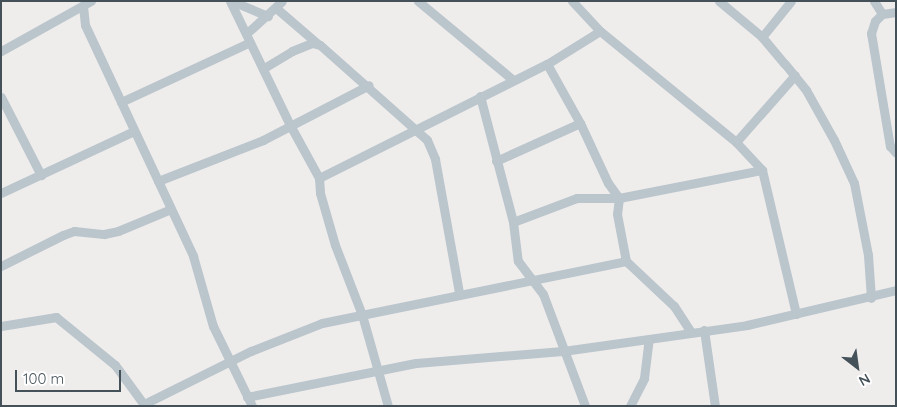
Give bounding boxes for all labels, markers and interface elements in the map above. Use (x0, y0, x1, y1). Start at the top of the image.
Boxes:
north arrow (832, 342, 882, 392)
scale bar (18, 360, 124, 392)
text: 100 m (23, 369, 64, 388)
text: N (856, 370, 873, 390)

